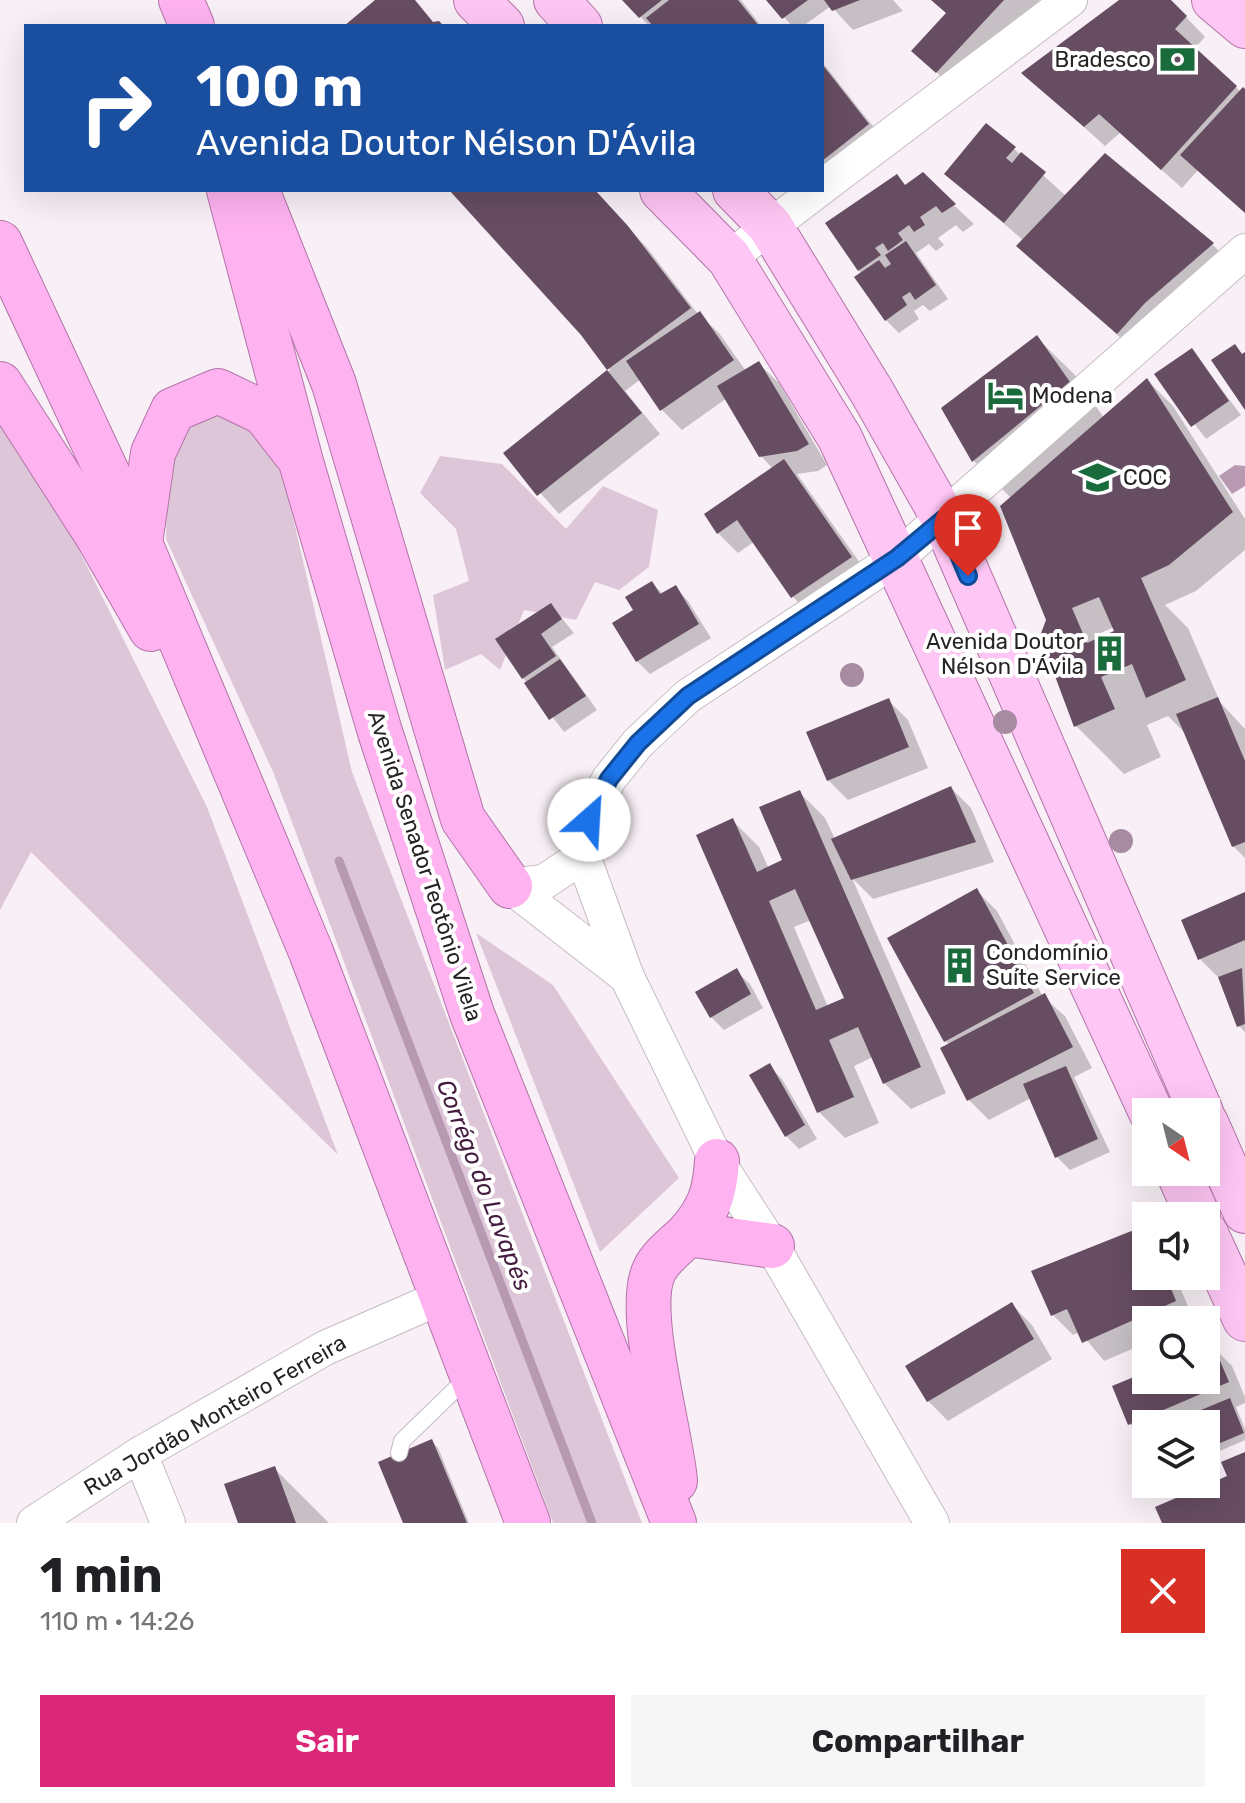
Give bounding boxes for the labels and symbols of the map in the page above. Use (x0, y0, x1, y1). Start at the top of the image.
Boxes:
bank icon: Bradesco (1158, 40, 1196, 78)
place label: Bradesco (1055, 46, 1151, 73)
hotel icon: Modena (987, 376, 1025, 414)
place label: Modena (1032, 382, 1113, 409)
school or university icon: COC (1078, 458, 1116, 496)
place label: COC (1123, 464, 1167, 491)
pin (934, 494, 1002, 576)
place label: Avenida Doutor Nélson D'Ávila (926, 628, 1085, 680)
building icon: Avenida Doutor Nélson D'Ávila (1091, 635, 1129, 673)
street label: Avenida Senador Teotônio Vilela (362, 707, 488, 1025)
position arrow (547, 778, 631, 862)
place label: Condomínio Suíte Service (986, 939, 1121, 991)
building icon: Condomínio Suíte Service (941, 946, 979, 984)
water label: Corrégo do Lavapés (431, 1075, 537, 1295)
north arrow (1132, 1098, 1220, 1186)
street label: Rua Jordão Monteiro Ferreira (79, 1329, 351, 1501)

